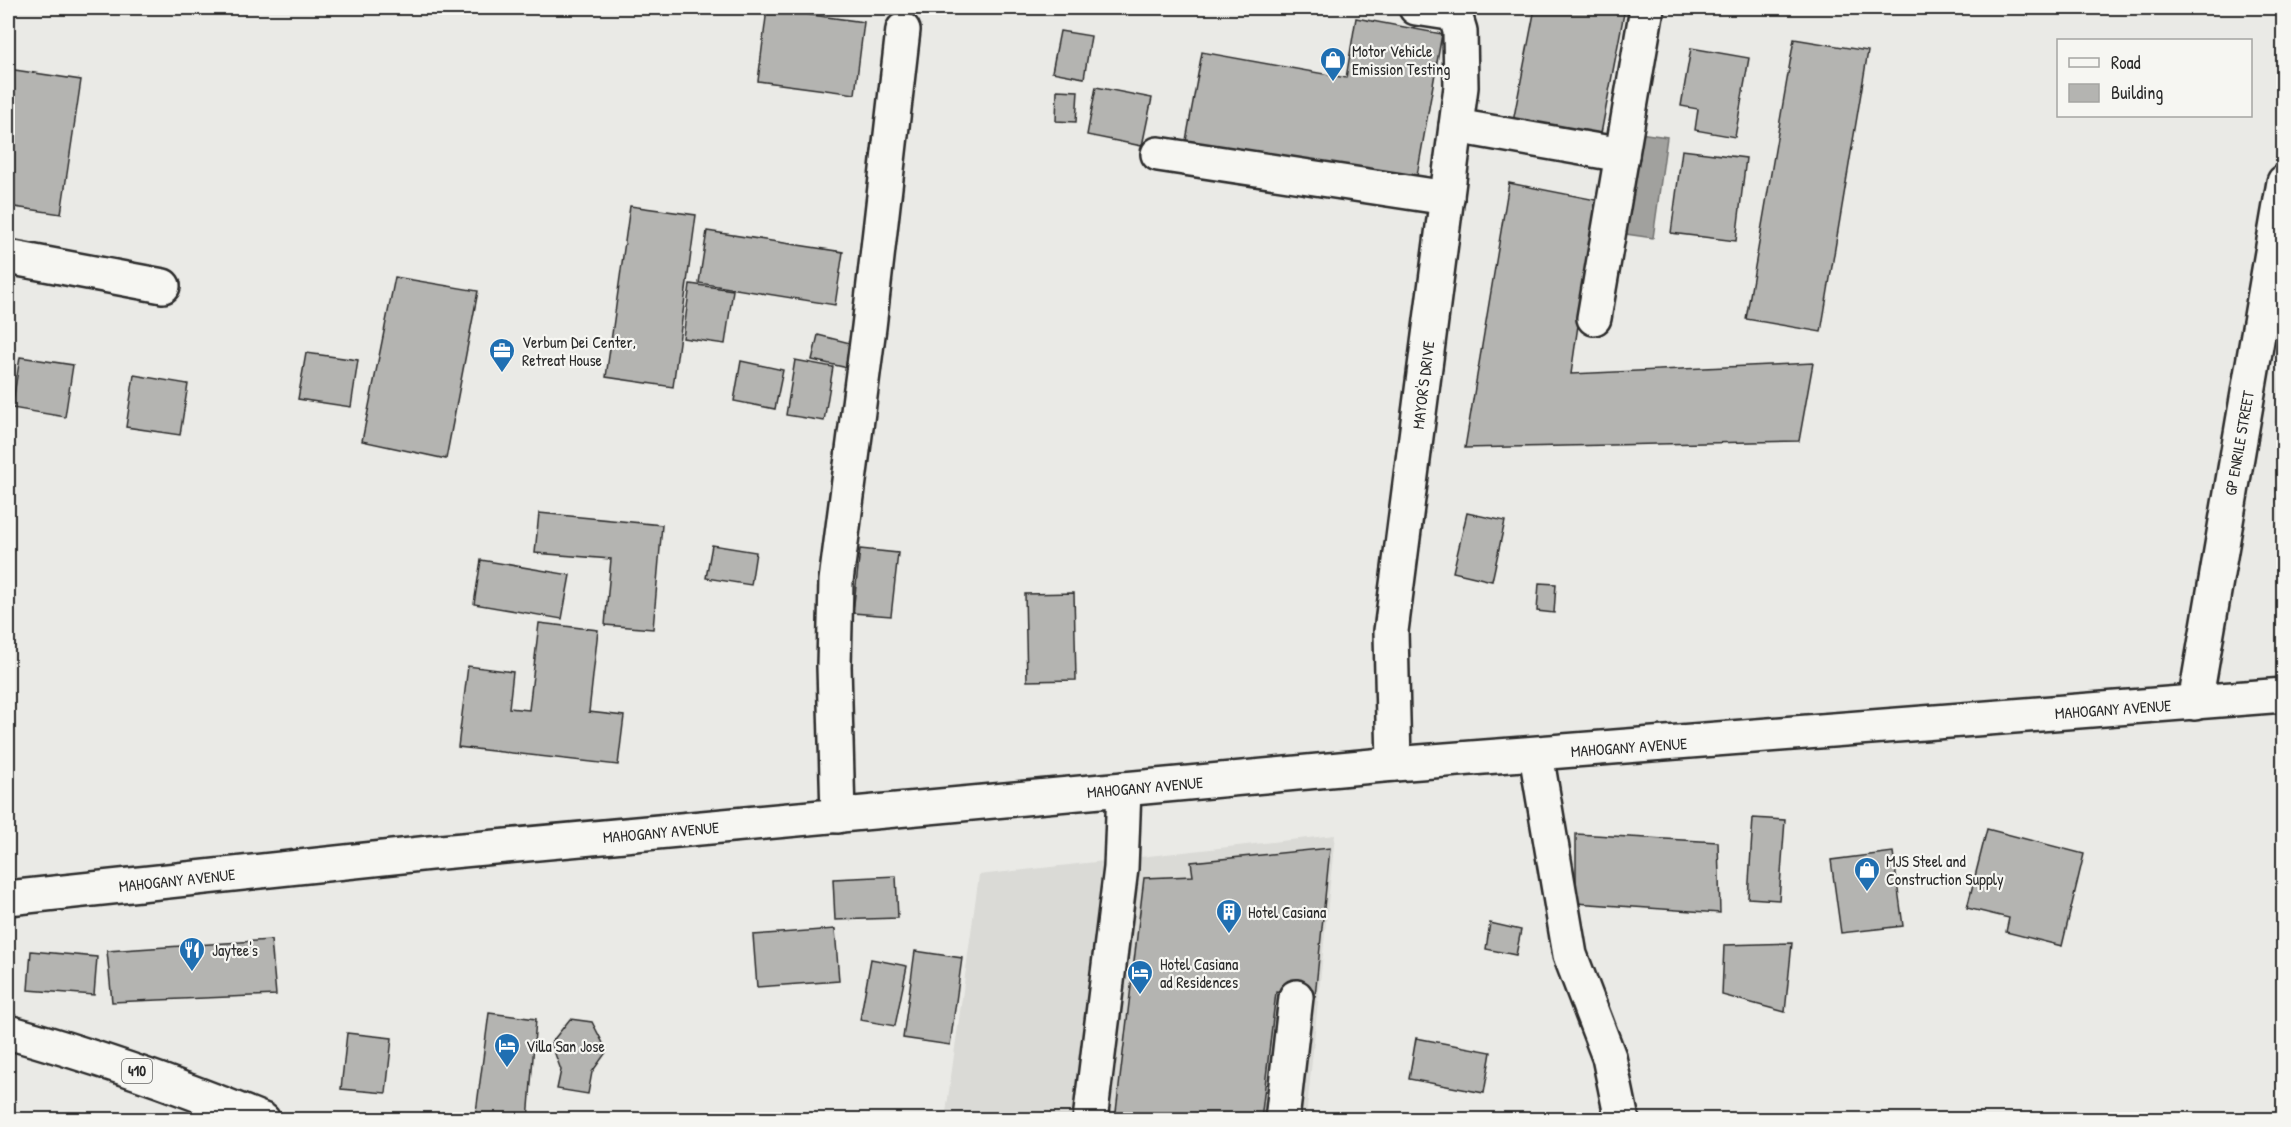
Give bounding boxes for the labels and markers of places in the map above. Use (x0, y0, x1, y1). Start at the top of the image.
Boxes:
place label: Motor Vehicle Emission Testing (1352, 40, 1450, 80)
shop icon: Motor Vehicle Emission Testing (1318, 45, 1348, 83)
place label: Verbum Dei Center, Retreat House (522, 331, 636, 371)
office icon: Verbum Dei Center, Retreat House (487, 336, 517, 374)
place label: MJS Steel and Construction Supply (1886, 850, 2004, 890)
shop icon: MJS Steel and Construction Supply (1852, 855, 1882, 893)
building icon: Hotel Casiana (1214, 897, 1244, 935)
place label: Hotel Casiana (1248, 901, 1326, 923)
restaurant icon: Jaytee's (177, 935, 207, 973)
place label: Jaytee's (212, 939, 258, 961)
place label: Hotel Casiana ad Residences (1160, 953, 1238, 993)
hotel icon: Hotel Casiana ad Residences (1125, 958, 1155, 996)
hotel icon: Villa San Jose (492, 1031, 522, 1069)
place label: Villa San Jose (526, 1035, 605, 1057)

